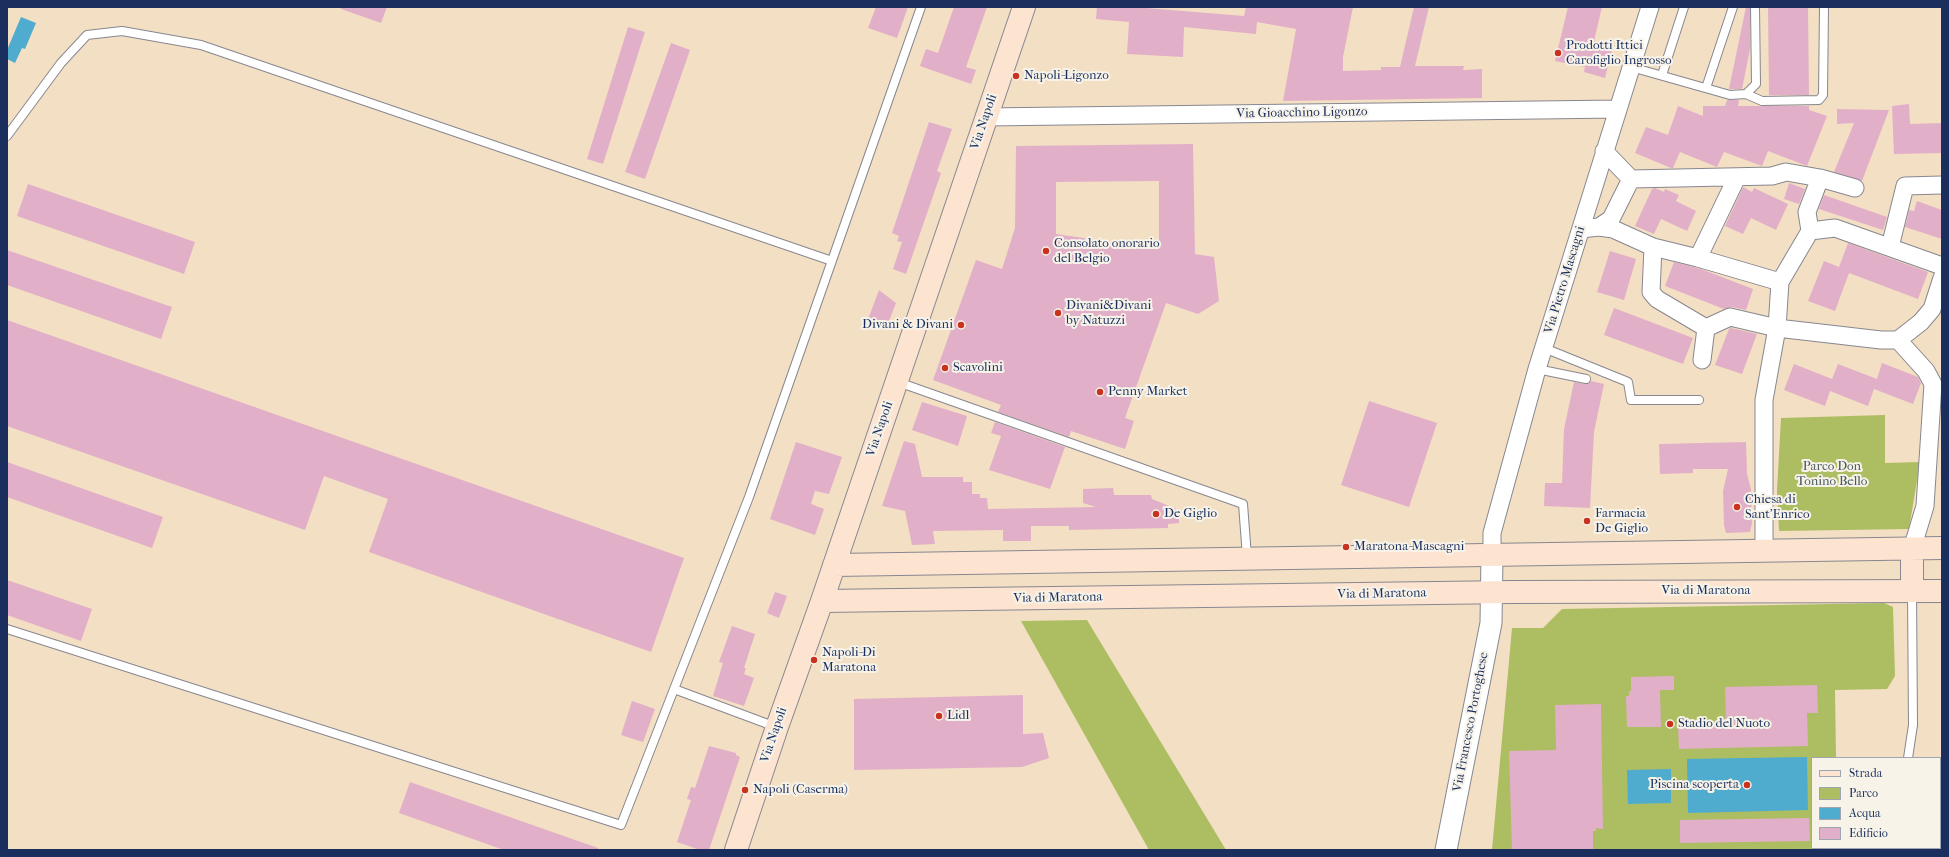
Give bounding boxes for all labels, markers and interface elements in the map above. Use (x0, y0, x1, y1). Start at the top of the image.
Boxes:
place label: Prodotti Ittici Carofiglio Ingrosso (1566, 38, 1672, 69)
marker: Prodotti Ittici Carofiglio Ingrosso (1553, 48, 1563, 58)
place label: Napoli-Ligonzo (1024, 68, 1109, 84)
marker: Napoli-Ligonzo (1011, 71, 1021, 81)
street label: Via Napoli (967, 92, 1001, 152)
street label: Via Gioacchino Ligonzo (1236, 104, 1368, 122)
street label: Via Pietro Mascagni (1541, 224, 1589, 336)
place label: Consolato onorario del Belgio (1054, 236, 1160, 267)
marker: Consolato onorario del Belgio (1041, 246, 1051, 256)
place label: Divani&Divani by Natuzzi (1066, 298, 1151, 329)
marker: Divani&Divani by Natuzzi (1053, 308, 1063, 318)
place label: Divani & Divani (862, 317, 953, 333)
marker: Divani & Divani (956, 320, 966, 330)
place label: Scavolini (953, 360, 1003, 376)
marker: Scavolini (940, 363, 950, 373)
place label: Penny Market (1108, 384, 1187, 400)
marker: Penny Market (1095, 387, 1105, 397)
street label: Via Napoli (863, 399, 897, 459)
park label: Parco Don Tonino Bello (1797, 459, 1867, 490)
place label: Chiesa di Sant'Enrico (1745, 492, 1810, 523)
marker: Chiesa di Sant'Enrico (1732, 502, 1742, 512)
place label: De Giglio (1164, 506, 1217, 522)
place label: Farmacia De Giglio (1595, 506, 1648, 537)
marker: De Giglio (1151, 509, 1161, 519)
marker: Farmacia De Giglio (1582, 516, 1592, 526)
place label: Maratona-Mascagni (1354, 539, 1464, 555)
marker: Maratona-Mascagni (1341, 542, 1351, 552)
street label: Via di Maratona (1662, 583, 1750, 599)
street label: Via di Maratona (1337, 585, 1427, 603)
street label: Via di Maratona (1013, 589, 1103, 607)
place label: Napoli-Di Maratona (822, 645, 876, 676)
street label: Via Francesco Portoghese (1450, 651, 1492, 793)
marker: Napoli-Di Maratona (809, 655, 819, 665)
street label: Via Napoli (757, 705, 791, 765)
place label: Lidl (947, 708, 969, 724)
marker: Lidl (934, 711, 944, 721)
place label: Stadio del Nuoto (1678, 716, 1770, 732)
marker: Stadio del Nuoto (1665, 719, 1675, 729)
legend (1811, 757, 1941, 849)
text: Strada (1849, 766, 1882, 780)
place label: Piscina scoperta (1650, 777, 1739, 793)
marker: Piscina scoperta (1742, 780, 1752, 790)
place label: Napoli (Caserma) (753, 782, 848, 798)
marker: Napoli (Caserma) (740, 785, 750, 795)
text: Parco (1849, 786, 1878, 800)
text: Acqua (1849, 806, 1881, 820)
text: Edificio (1849, 826, 1888, 840)

